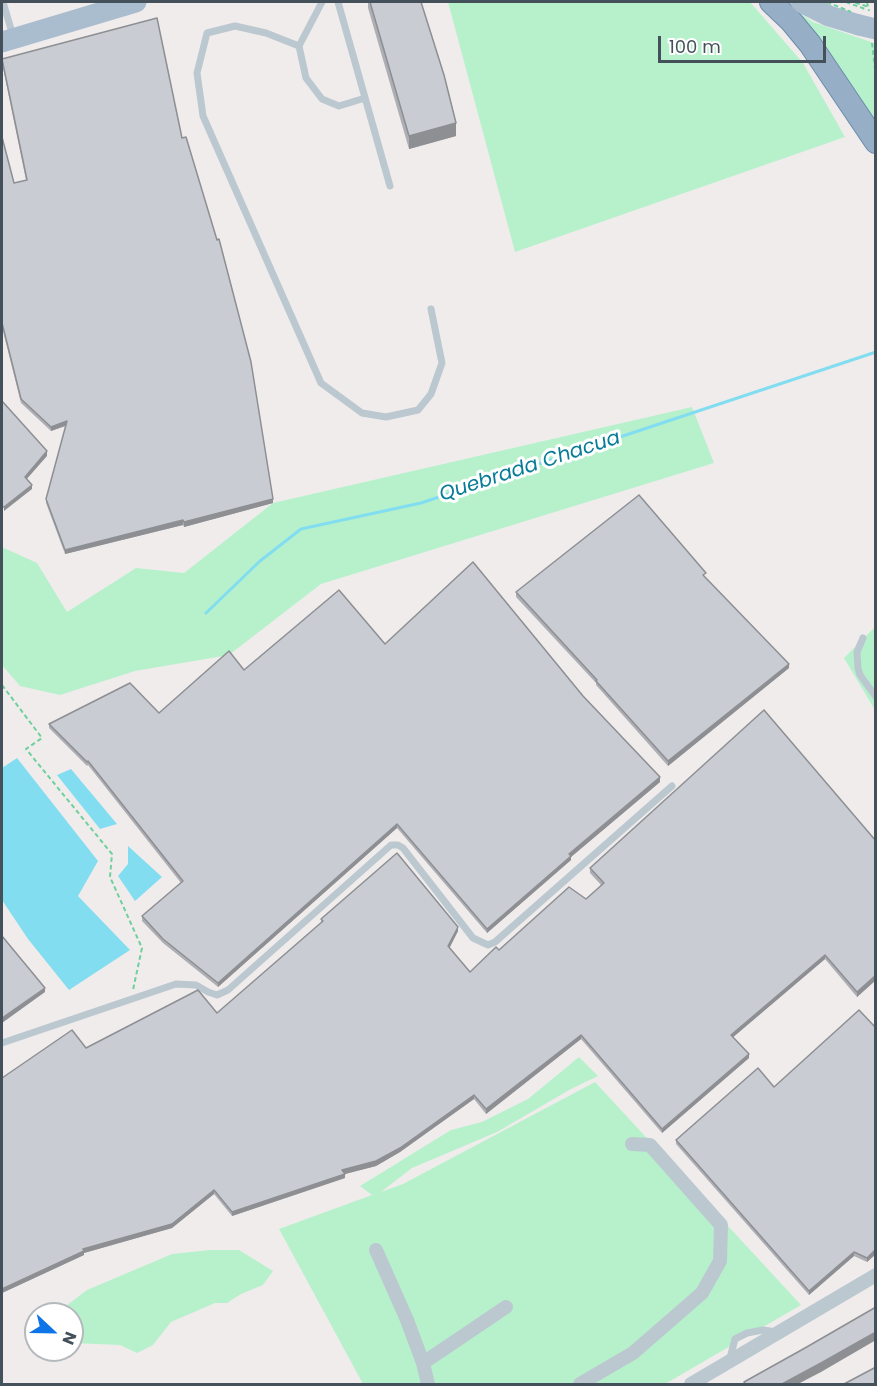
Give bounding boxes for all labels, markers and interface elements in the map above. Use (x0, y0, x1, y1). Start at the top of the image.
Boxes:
scale bar (661, 24, 829, 62)
text: 100 m (669, 34, 721, 59)
water label: Quebrada Chacua (437, 426, 623, 508)
north arrow (24, 1302, 84, 1362)
text: N (56, 1328, 82, 1348)

